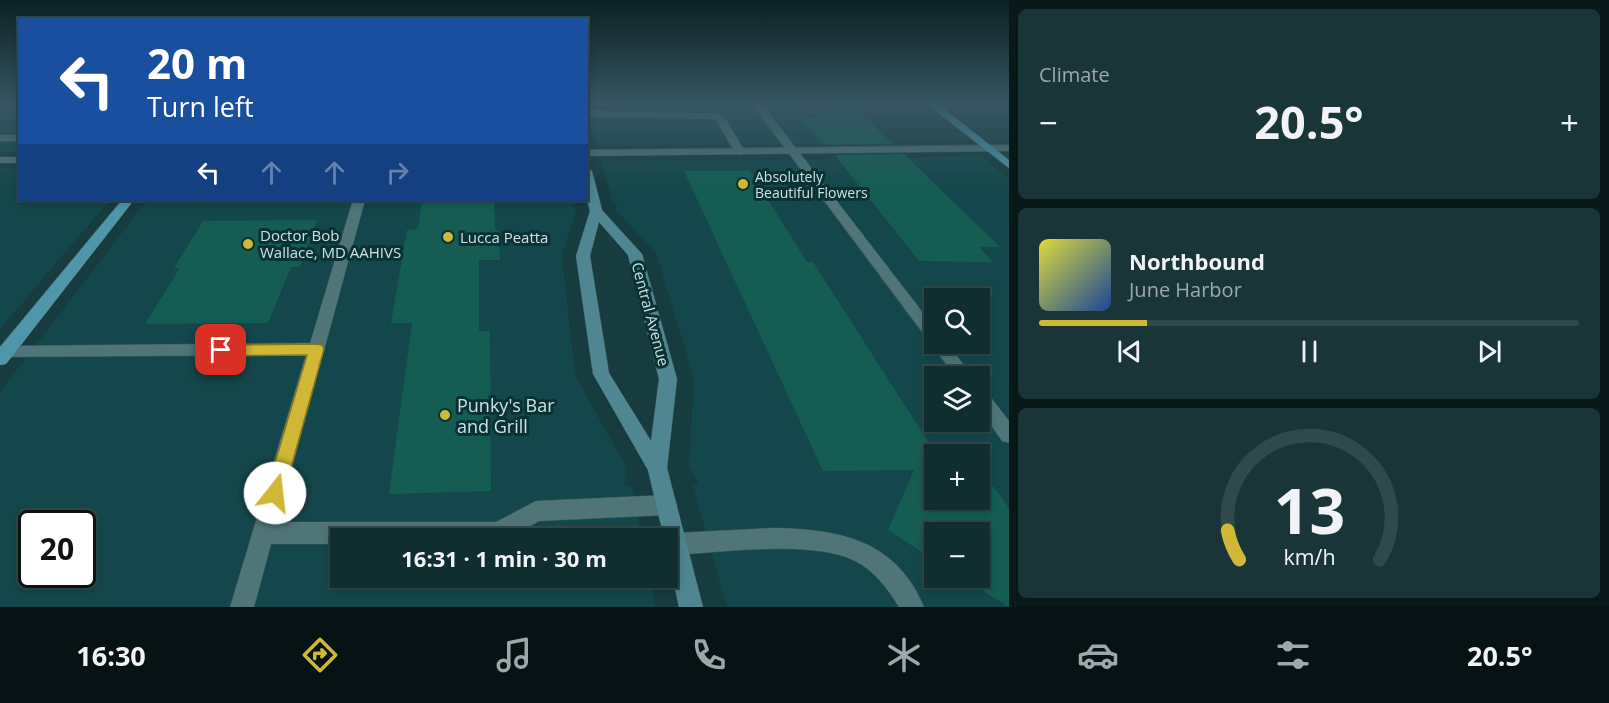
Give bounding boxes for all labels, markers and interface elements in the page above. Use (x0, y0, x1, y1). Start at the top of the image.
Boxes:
text: 20 m (147, 34, 247, 91)
icon: left (48, 42, 126, 120)
text: Climate (1039, 61, 1110, 88)
text: Turn left (147, 88, 254, 125)
text: 20.5° (1254, 91, 1364, 152)
text: − (1039, 100, 1058, 145)
text: + (1560, 100, 1579, 145)
icon: left (192, 156, 225, 189)
icon: ahead (255, 156, 288, 189)
icon: ahead (318, 156, 351, 189)
icon: right (381, 156, 414, 189)
place label: Absolutely Beautiful Flowers (755, 167, 868, 202)
marker: Absolutely Beautiful Flowers (736, 177, 750, 191)
place label: Doctor Bob Wallace, MD AAHIVS (260, 225, 401, 262)
place label: Lucca Peatta (460, 227, 548, 247)
marker: Lucca Peatta (441, 230, 455, 244)
marker: Doctor Bob Wallace, MD AAHIVS (241, 237, 255, 251)
text: Northbound (1129, 246, 1265, 276)
street label: Central Avenue (628, 260, 674, 368)
text: June Harbor (1129, 276, 1242, 303)
map controls (924, 288, 990, 588)
button: search (924, 288, 990, 354)
pin (195, 324, 246, 375)
icon: arrive (204, 333, 237, 366)
icon: previous (1113, 335, 1146, 368)
icon: pause (1293, 335, 1326, 368)
icon: next (1473, 335, 1506, 368)
button: layers (924, 366, 990, 432)
place label: Punky's Bar and Grill (457, 393, 555, 438)
marker: Punky's Bar and Grill (438, 408, 452, 422)
button: + (924, 444, 990, 510)
position arrow (243, 461, 307, 525)
text: 13 (1273, 467, 1345, 552)
speed limit sign: 20 (18, 510, 96, 588)
button: − (924, 522, 990, 588)
text: km/h (1283, 542, 1335, 571)
text: 16:31 · 1 min · 30 m (401, 543, 607, 573)
icon: directions (299, 634, 341, 676)
icon: music (493, 634, 535, 676)
icon: phone (688, 634, 730, 676)
icon: climate (883, 634, 925, 676)
icon: car (1077, 634, 1119, 676)
icon: filters (1272, 634, 1314, 676)
text: 16:30 (76, 637, 146, 674)
text: 20.5° (1467, 637, 1533, 674)

